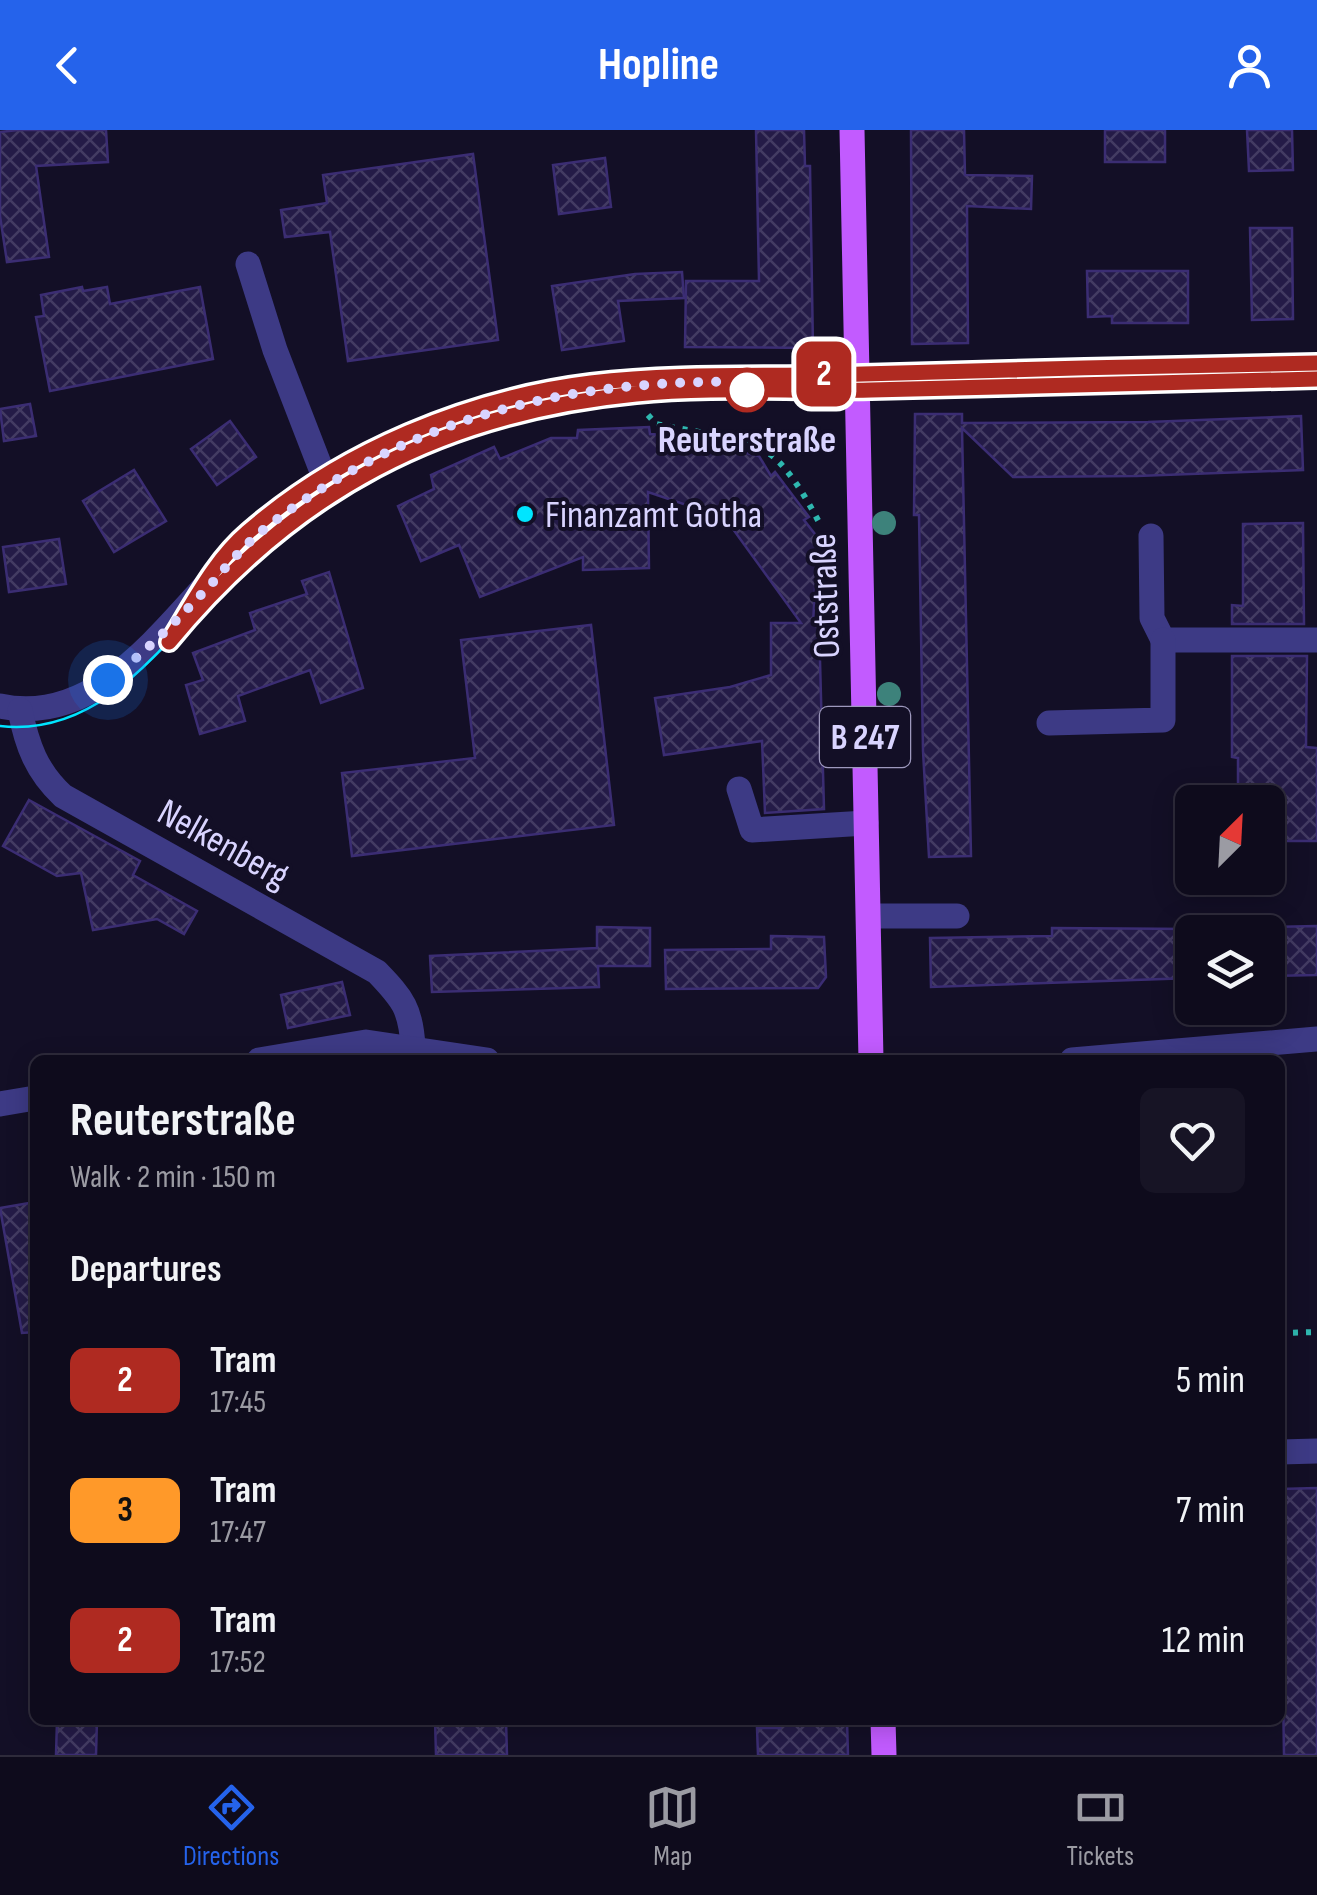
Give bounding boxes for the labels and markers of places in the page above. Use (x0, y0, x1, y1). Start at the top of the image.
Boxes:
marker: Reuterstraße (726, 369, 768, 411)
place label: Reuterstraße (658, 418, 836, 463)
place label: Finanzamt Gotha (545, 493, 762, 538)
marker: Finanzamt Gotha (514, 503, 536, 525)

